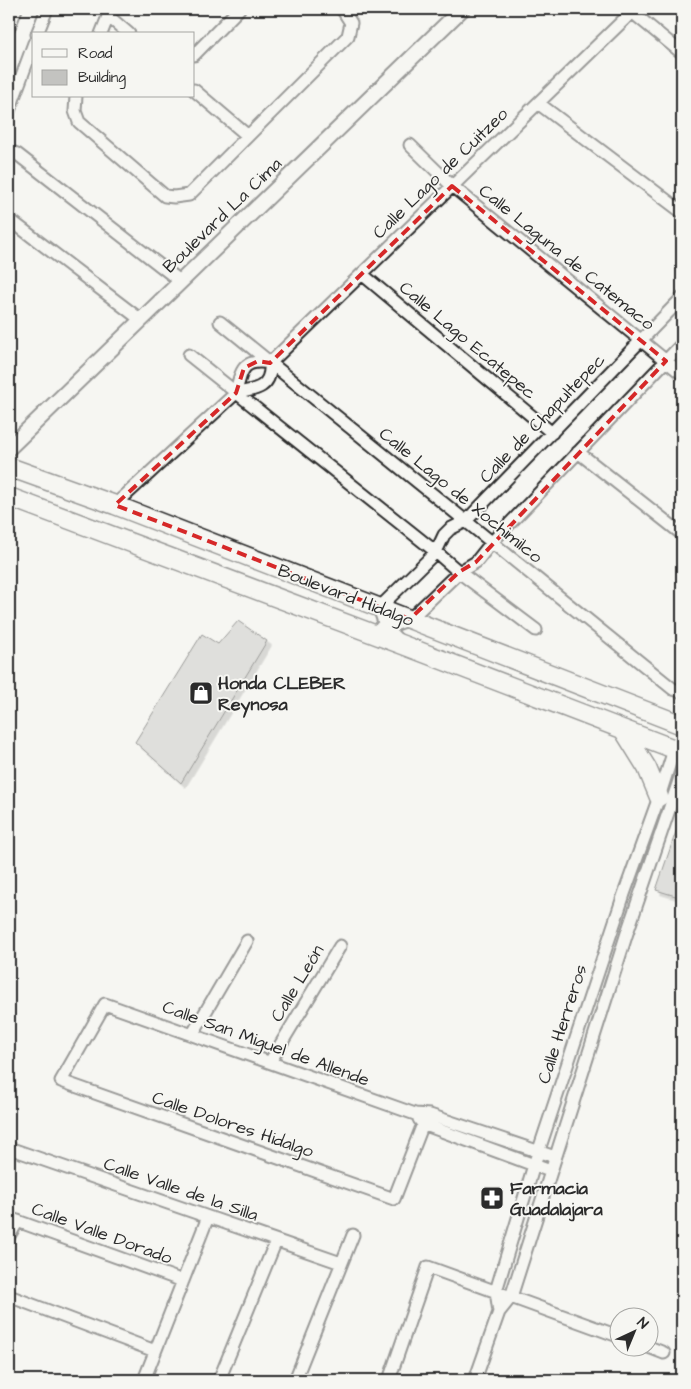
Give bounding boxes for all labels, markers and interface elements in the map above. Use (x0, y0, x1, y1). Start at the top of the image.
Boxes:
legend (32, 32, 195, 98)
text: Road (78, 43, 113, 64)
text: Building (78, 67, 126, 89)
street label: Calle Lago de Cuitzeo (367, 102, 514, 245)
street label: Boulevard La Cima (157, 152, 287, 279)
street label: Calle Laguna de Catemaco (473, 179, 660, 337)
street label: Calle Lago Ecatepec (393, 275, 542, 406)
street label: Calle de Chapultepec (474, 348, 611, 489)
street label: Calle Lago de Xochimilco (373, 421, 548, 570)
street label: Boulevard Hidalgo (274, 558, 417, 634)
place label: Honda CLEBER Reynosa (218, 671, 346, 718)
shop icon: Honda CLEBER Reynosa (188, 680, 214, 706)
street label: Calle León (265, 940, 330, 1026)
street label: Calle Herreros (531, 961, 593, 1087)
street label: Calle San Miguel de Allende (159, 994, 373, 1094)
street label: Calle Dolores Hidalgo (148, 1085, 317, 1165)
street label: Calle Valle de la Silla (100, 1151, 262, 1228)
place label: Farmacia Guadalajara (510, 1176, 603, 1222)
pharmacy icon: Farmacia Guadalajara (479, 1185, 505, 1211)
street label: Calle Valle Dorado (28, 1196, 176, 1270)
north arrow (608, 1306, 658, 1356)
text: N (632, 1313, 653, 1334)

